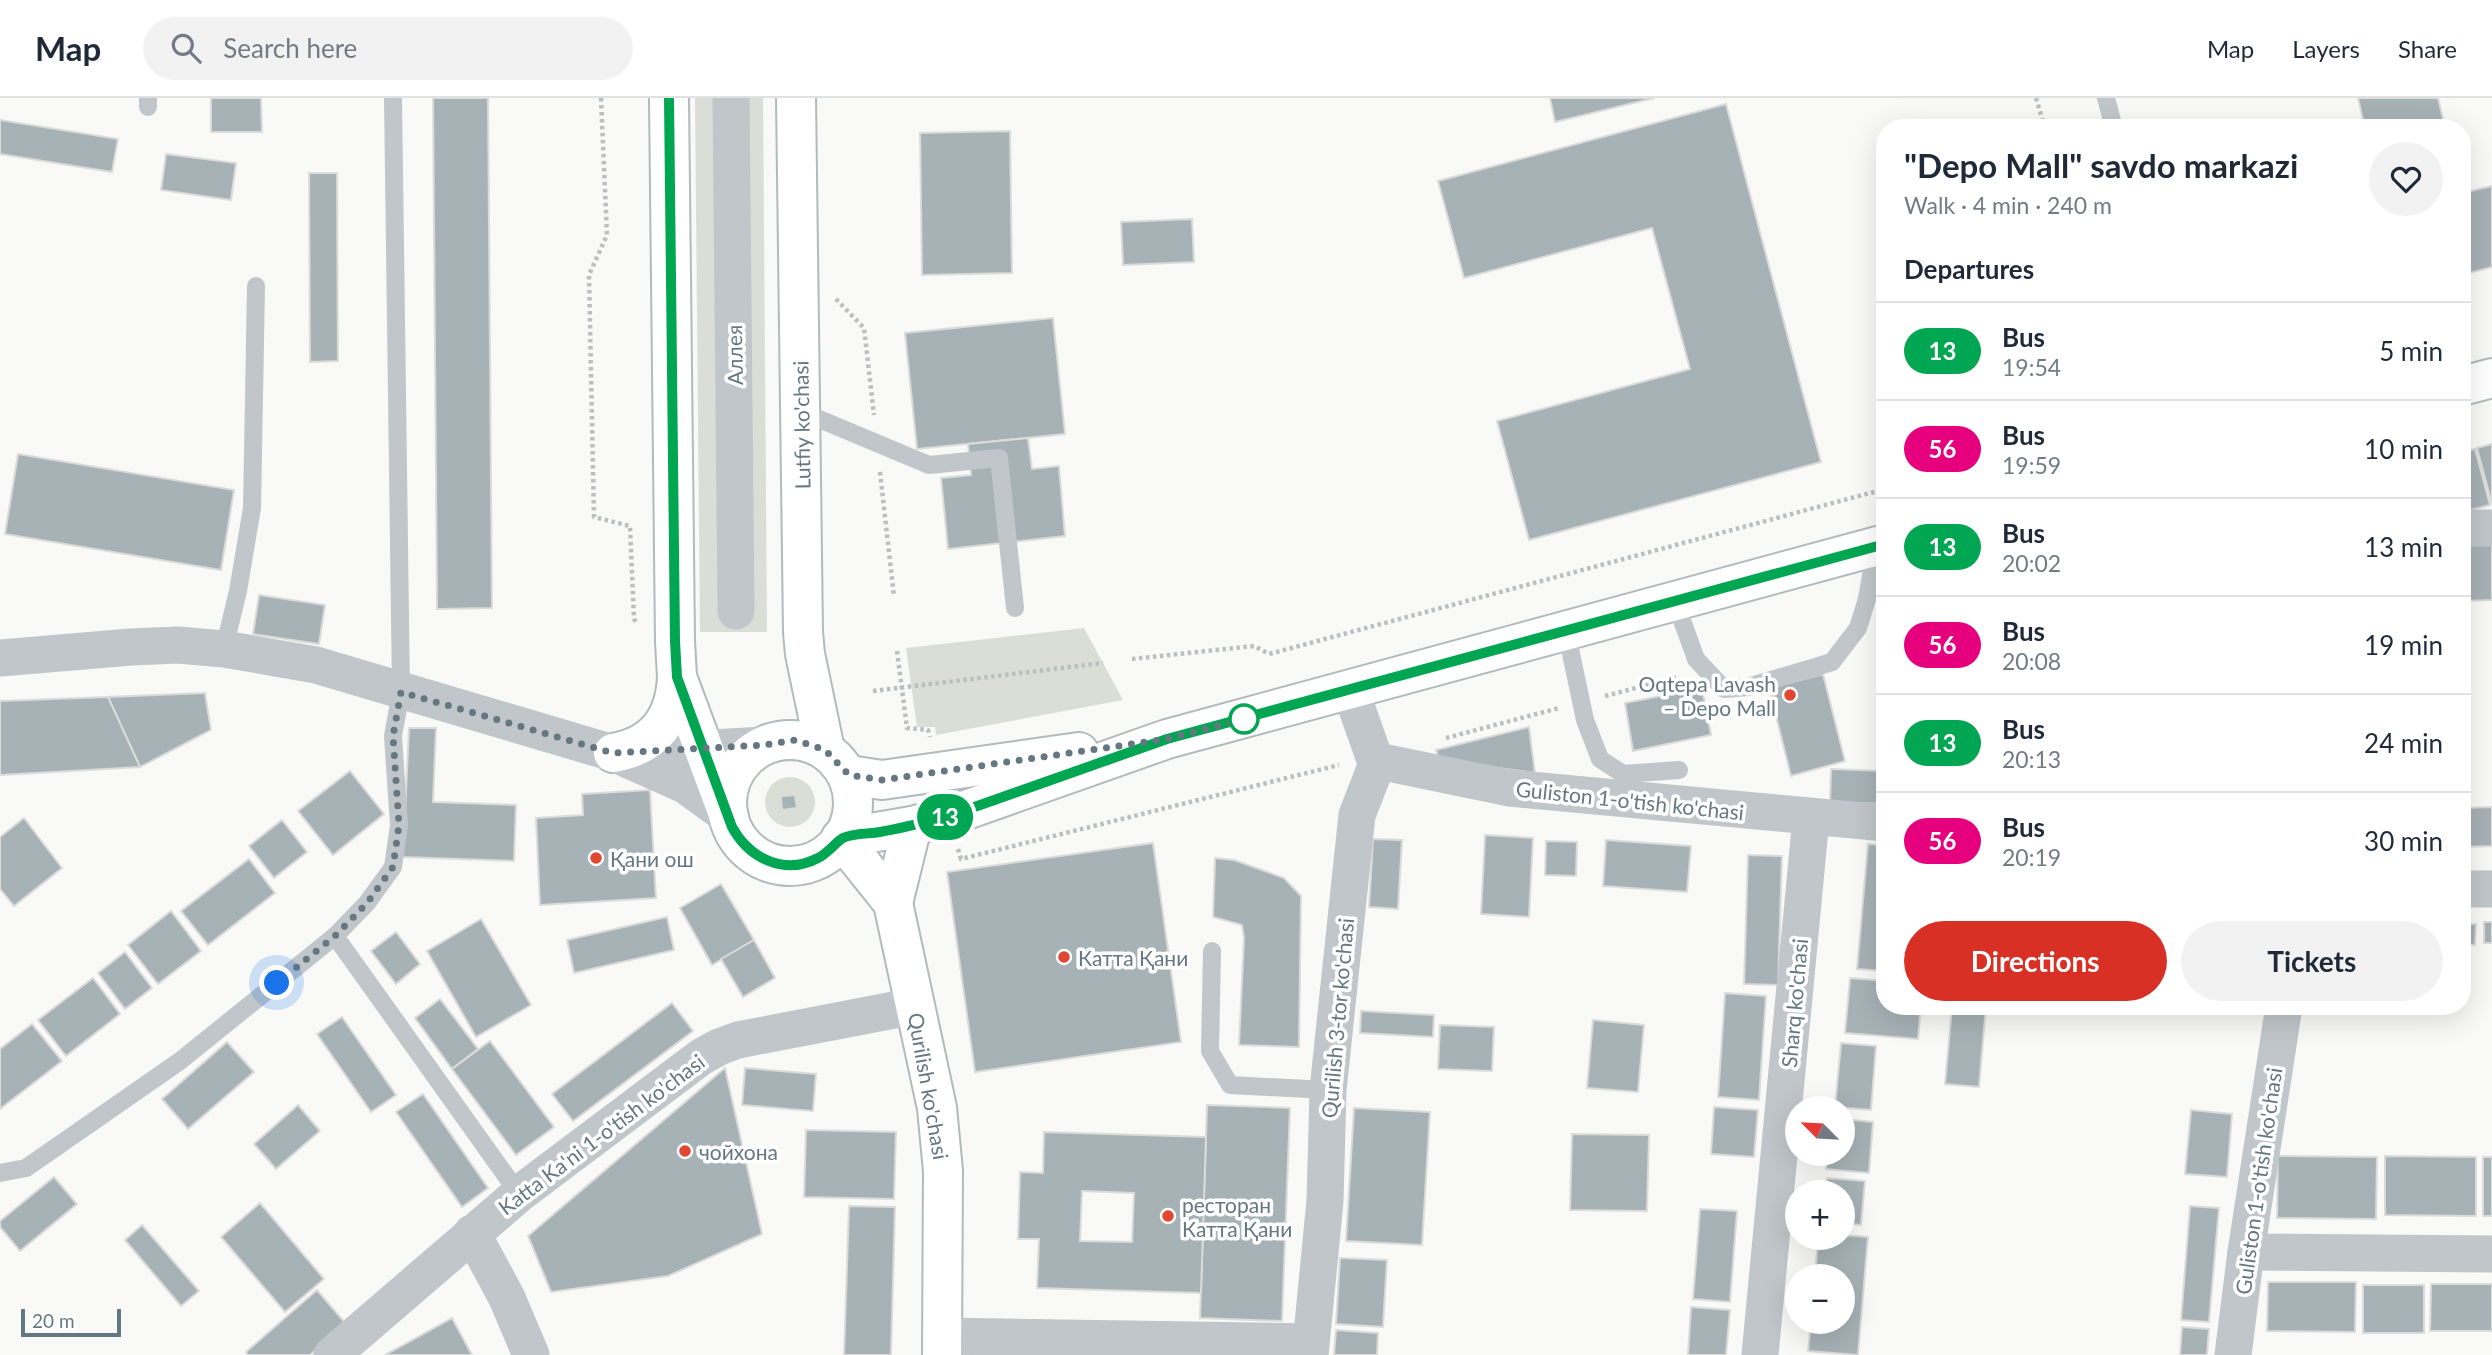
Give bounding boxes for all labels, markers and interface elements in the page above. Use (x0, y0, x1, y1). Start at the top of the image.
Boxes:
search box (143, 17, 633, 80)
text: Map (35, 28, 101, 68)
icon: search (167, 29, 205, 67)
text: Search here (223, 32, 357, 64)
text: Map (2207, 34, 2254, 63)
text: Layers (2292, 34, 2360, 63)
text: Share (2398, 34, 2457, 63)
button: heart (2369, 142, 2443, 216)
text: "Depo Mall" savdo markazi (1904, 145, 2298, 185)
text: Walk · 4 min · 240 m (1904, 191, 2112, 219)
text: Departures (1904, 253, 2034, 285)
text: Bus (2002, 321, 2045, 353)
street label: Аллея (721, 325, 747, 385)
text: 5 min (2379, 335, 2443, 367)
text: 13 (1929, 336, 1956, 365)
text: 19:54 (2002, 353, 2061, 381)
street label: Lutfiy ko'chasi (787, 360, 815, 490)
text: Bus (2002, 419, 2045, 451)
text: 10 min (2364, 433, 2443, 465)
text: 56 (1929, 434, 1956, 463)
text: 19:59 (2002, 451, 2061, 479)
text: Bus (2002, 517, 2045, 549)
text: 13 min (2364, 531, 2443, 563)
text: 13 (1929, 532, 1956, 561)
text: 20:02 (2002, 549, 2061, 577)
text: Bus (2002, 615, 2045, 647)
text: 19 min (2364, 629, 2443, 661)
text: 56 (1929, 630, 1956, 659)
text: 20:08 (2002, 647, 2061, 675)
place label: Oqtepa Lavash – Depo Mall (1639, 671, 1776, 720)
marker: Oqtepa Lavash – Depo Mall (1782, 687, 1798, 703)
unlabelled marker (1229, 704, 1259, 734)
text: Bus (2002, 713, 2045, 745)
text: 24 min (2364, 727, 2443, 759)
text: 13 (1929, 728, 1956, 757)
text: 20:13 (2002, 745, 2061, 773)
street label: Guliston 1-o'tish ko'chasi (1515, 776, 1745, 824)
line badge: 13 (914, 794, 976, 840)
text: 13 (931, 802, 959, 831)
text: Bus (2002, 811, 2045, 843)
text: 30 min (2364, 825, 2443, 857)
text: 56 (1929, 826, 1956, 855)
text: 20:19 (2002, 843, 2061, 871)
place label: Қани ош (610, 846, 694, 871)
marker: Қани ош (588, 850, 604, 866)
street label: Qurilish 3-tor ko'chasi (1316, 917, 1358, 1119)
button: Directions (1904, 921, 2167, 1001)
button: Tickets (2181, 921, 2443, 1001)
street label: Sharq ko'chasi (1776, 937, 1812, 1069)
place label: Катта Қани (1078, 945, 1188, 970)
marker: Катта Қани (1056, 949, 1072, 965)
your location (259, 965, 294, 1000)
street label: Qurilish ko'chasi (904, 1010, 954, 1162)
street label: Katta Ka'ni 1-o'tish ko'chasi (493, 1048, 709, 1220)
street label: Guliston 1-o'tish ko'chasi (2230, 1066, 2286, 1296)
north arrow (1785, 1096, 1855, 1166)
map controls (1785, 1096, 1855, 1334)
place label: чойхона (699, 1139, 778, 1164)
marker: чойхона (677, 1143, 693, 1159)
button: + (1785, 1180, 1855, 1250)
place label: ресторан Катта Қани (1182, 1192, 1292, 1241)
marker: ресторан Катта Қани (1160, 1208, 1176, 1224)
button: − (1785, 1264, 1855, 1334)
scale bar (21, 1306, 121, 1338)
text: 20 m (32, 1309, 75, 1332)

